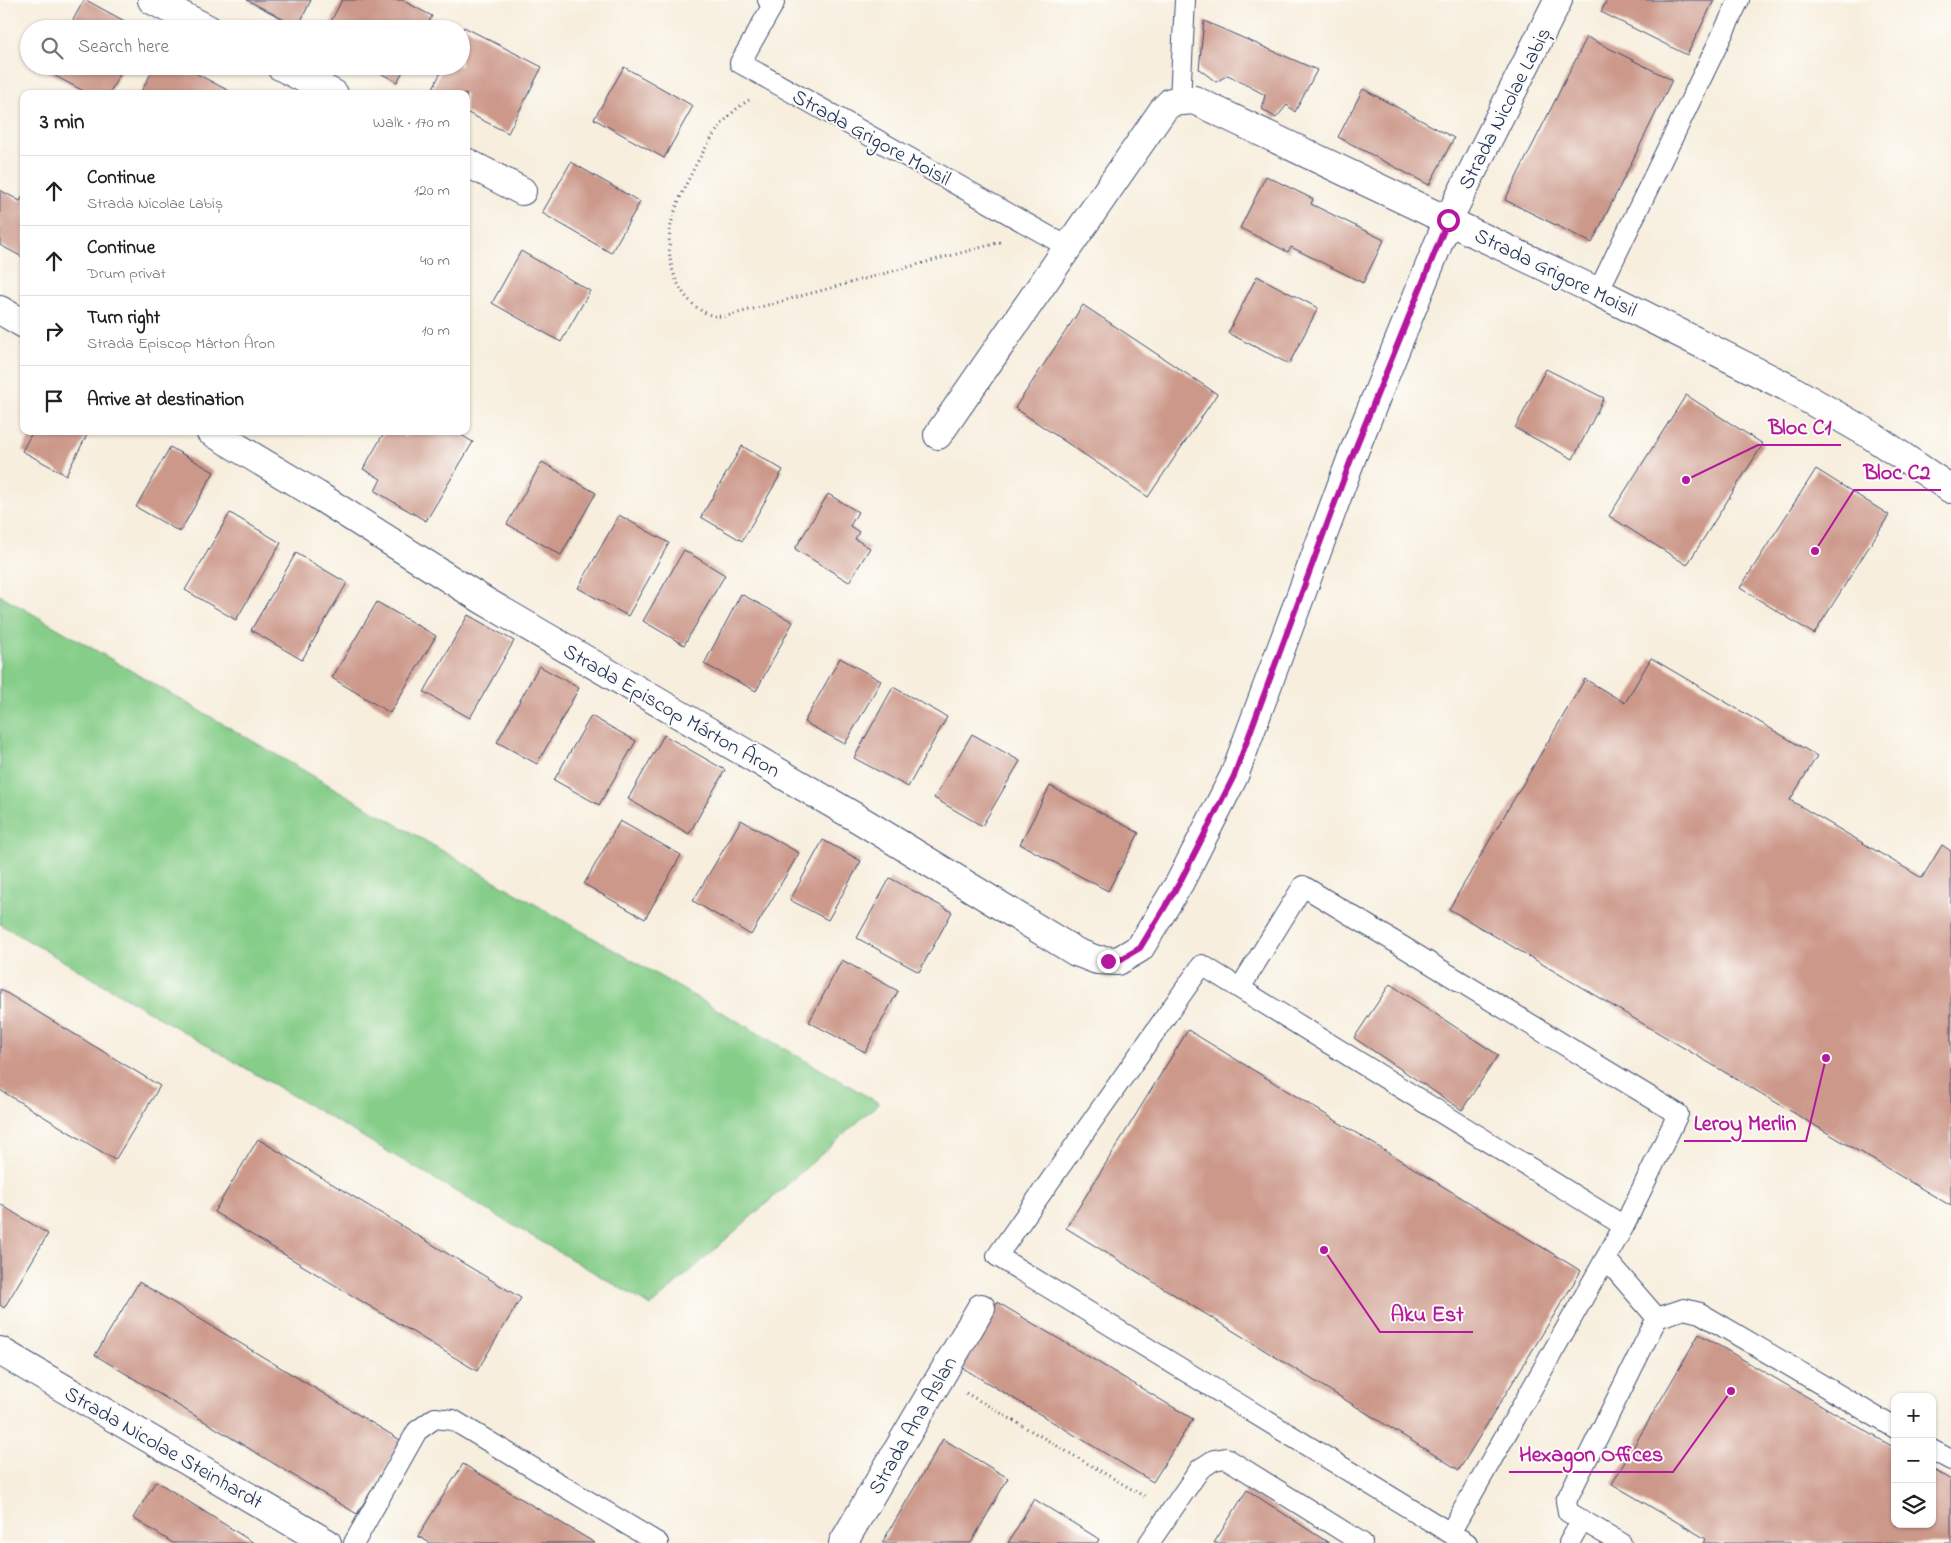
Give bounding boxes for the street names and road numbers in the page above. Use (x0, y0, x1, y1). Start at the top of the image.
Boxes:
street label: Strada Nicolae Labiș (1452, 23, 1560, 195)
street label: Strada Grigore Moisil (785, 83, 956, 197)
street label: Strada Grigore Moisil (1468, 221, 1641, 328)
street label: Strada Episcop Márton Áron (557, 636, 786, 786)
street label: Strada Ana Aslan (862, 1351, 966, 1501)
street label: Strada Nicolae Steinhardt (58, 1380, 268, 1518)

